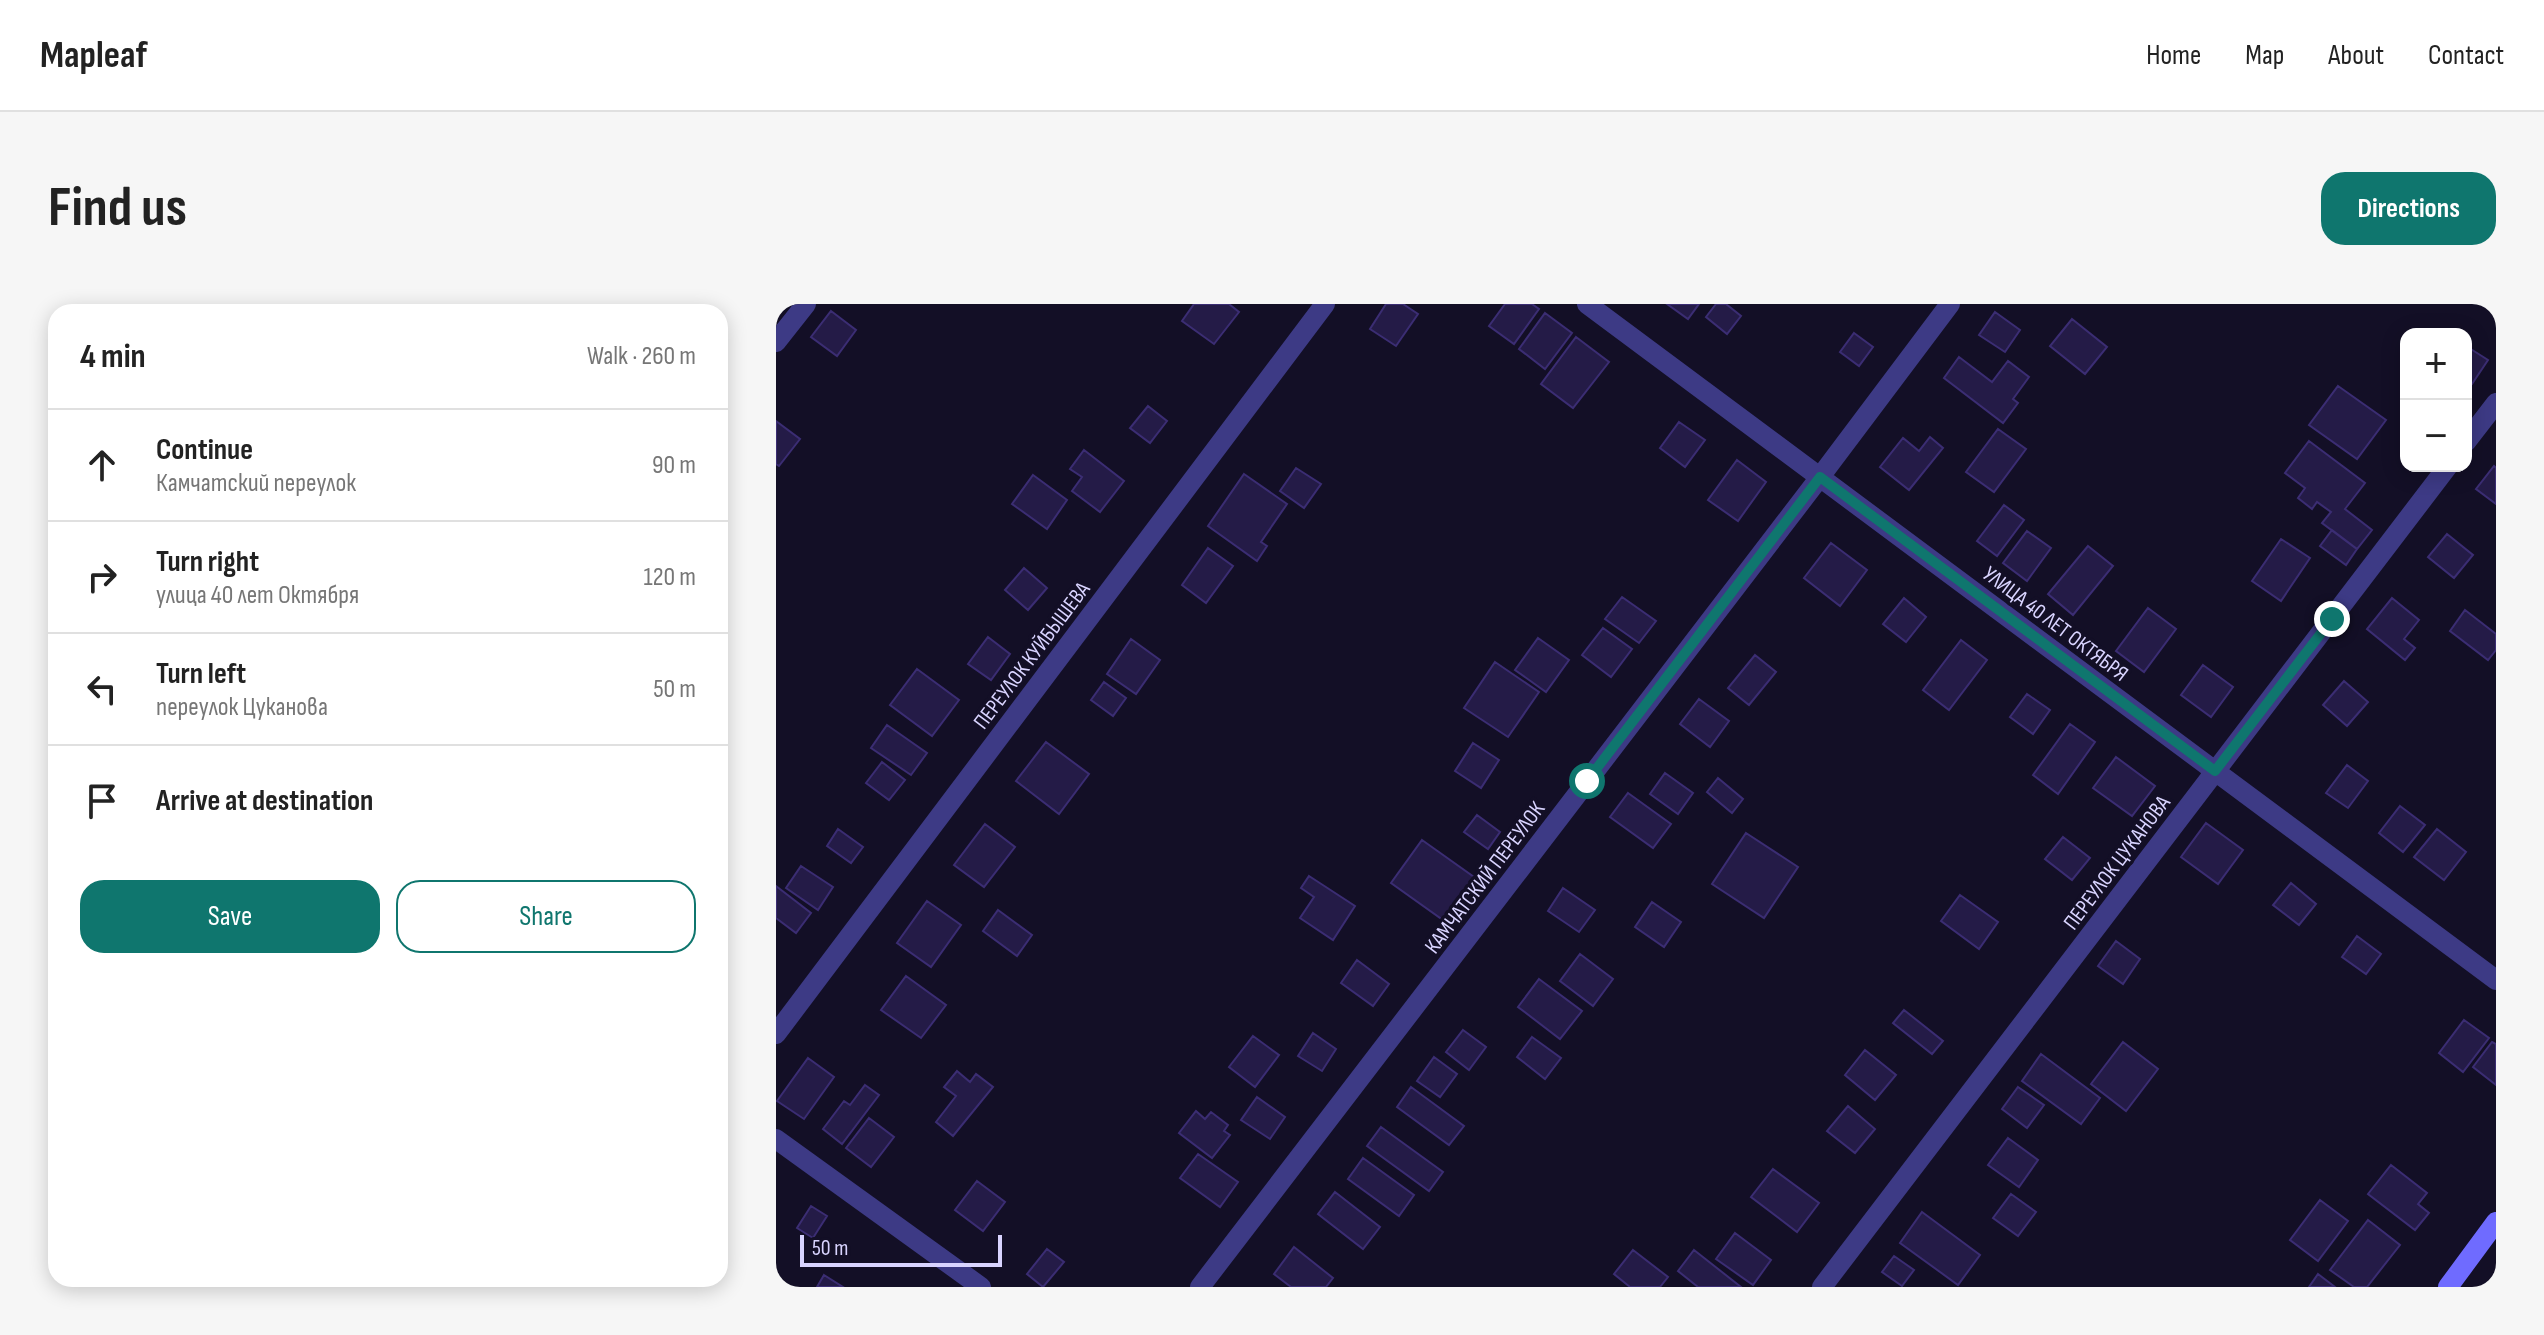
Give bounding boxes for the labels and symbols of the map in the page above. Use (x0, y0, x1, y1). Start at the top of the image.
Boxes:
street label: УЛИЦА 40 ЛЕТ ОКТЯБРЯ (1977, 561, 2133, 688)
street label: ПЕРЕУЛОК КУЙБЫШЕВА (968, 577, 1097, 735)
route end (2314, 601, 2350, 637)
route start (1569, 763, 1605, 799)
street label: ПЕРЕУЛОК ЦУКАНОВА (2058, 790, 2177, 935)
street label: КАМЧАТСКИЙ ПЕРЕУЛОК (1419, 796, 1551, 959)
scale bar (800, 1231, 1002, 1267)

